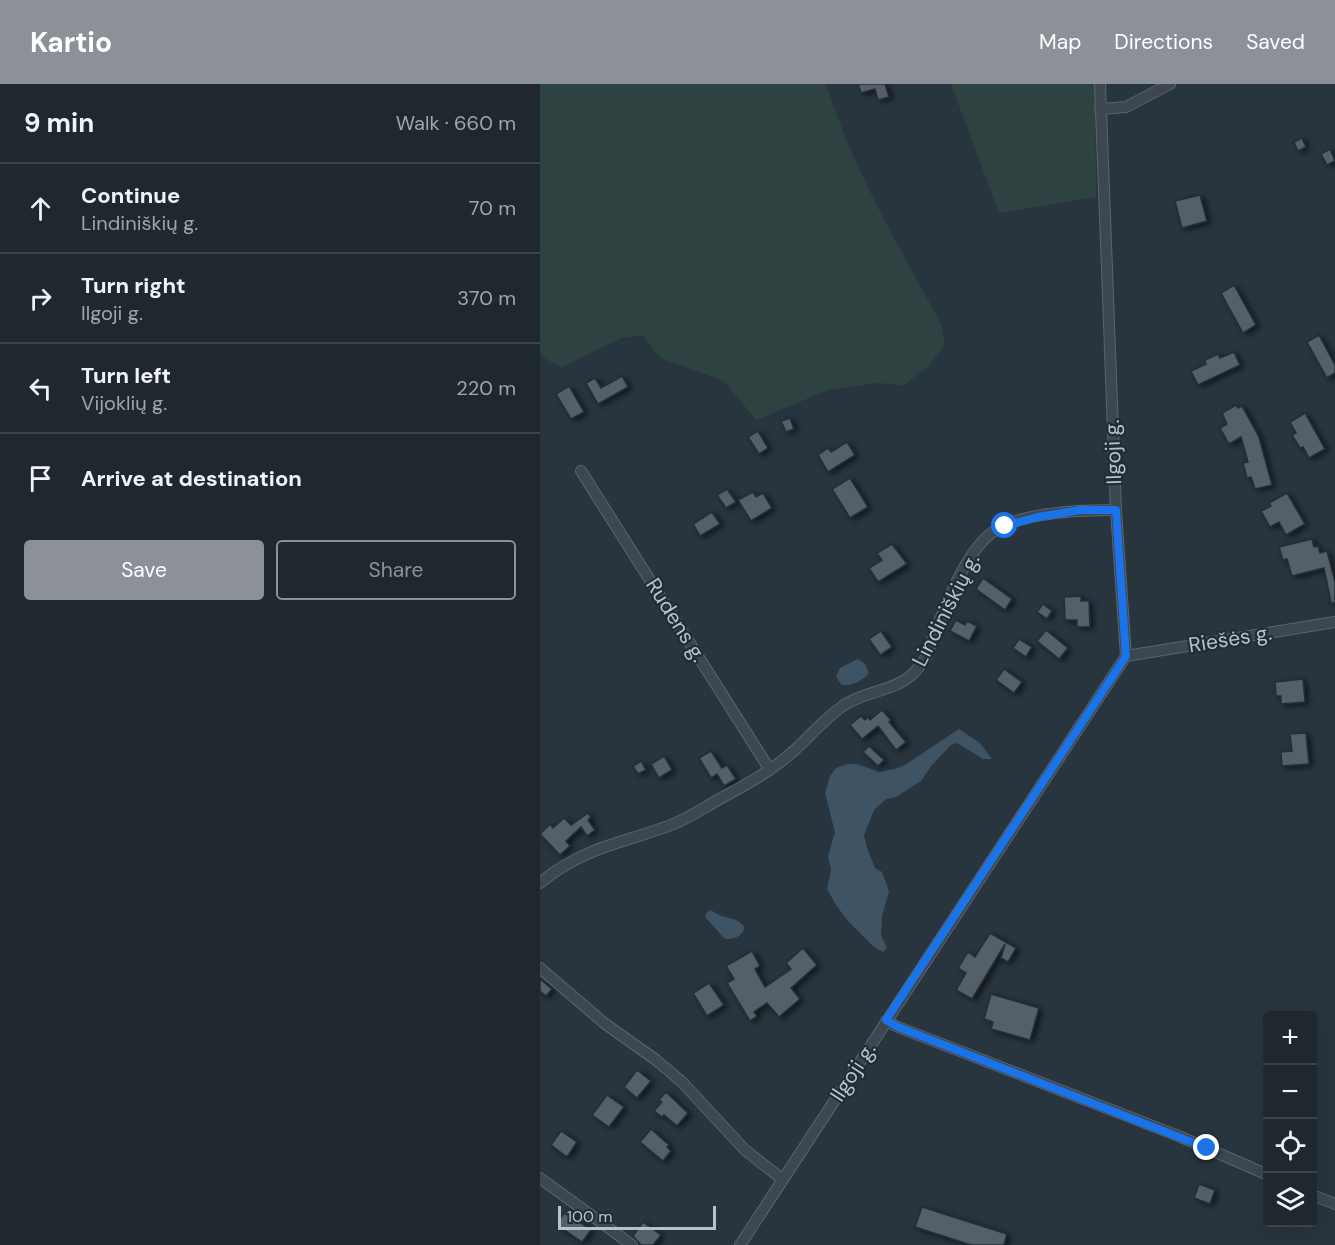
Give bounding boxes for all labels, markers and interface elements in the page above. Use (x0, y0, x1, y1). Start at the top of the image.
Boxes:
text: Kartio (30, 24, 112, 61)
text: Map (1039, 28, 1081, 56)
text: Directions (1114, 28, 1213, 56)
text: Saved (1246, 28, 1305, 56)
text: 9 min (24, 106, 94, 140)
text: Walk · 660 m (396, 110, 516, 136)
text: Continue (81, 181, 180, 210)
icon: ahead (24, 192, 57, 225)
text: 70 m (469, 195, 516, 221)
text: Lindiniškių g. (81, 210, 198, 236)
text: Turn right (81, 271, 186, 300)
icon: right (24, 282, 57, 315)
text: 370 m (457, 285, 516, 311)
text: Ilgoji g. (81, 300, 143, 326)
text: Turn left (81, 361, 171, 390)
icon: left (24, 372, 57, 405)
text: 220 m (456, 375, 516, 401)
text: Vijoklių g. (81, 390, 167, 416)
street label: Ilgoji g. (1098, 419, 1128, 485)
icon: arrive (24, 462, 57, 495)
text: Arrive at destination (81, 464, 302, 493)
route start (991, 512, 1017, 538)
button: Save (24, 540, 264, 600)
button: Share (276, 540, 516, 600)
street label: Lindiniškių g. (906, 549, 986, 671)
street label: Rudens g. (639, 573, 713, 667)
street label: Riešės g. (1186, 619, 1274, 659)
map controls (1263, 1011, 1317, 1227)
button: + (1263, 1011, 1317, 1065)
street label: Ilgoji g. (824, 1037, 882, 1107)
button: − (1263, 1065, 1317, 1119)
button: locate (1263, 1119, 1317, 1173)
route end (1193, 1134, 1219, 1160)
button: layers (1263, 1173, 1317, 1227)
scale bar (558, 1203, 716, 1230)
text: 100 m (567, 1206, 612, 1227)

